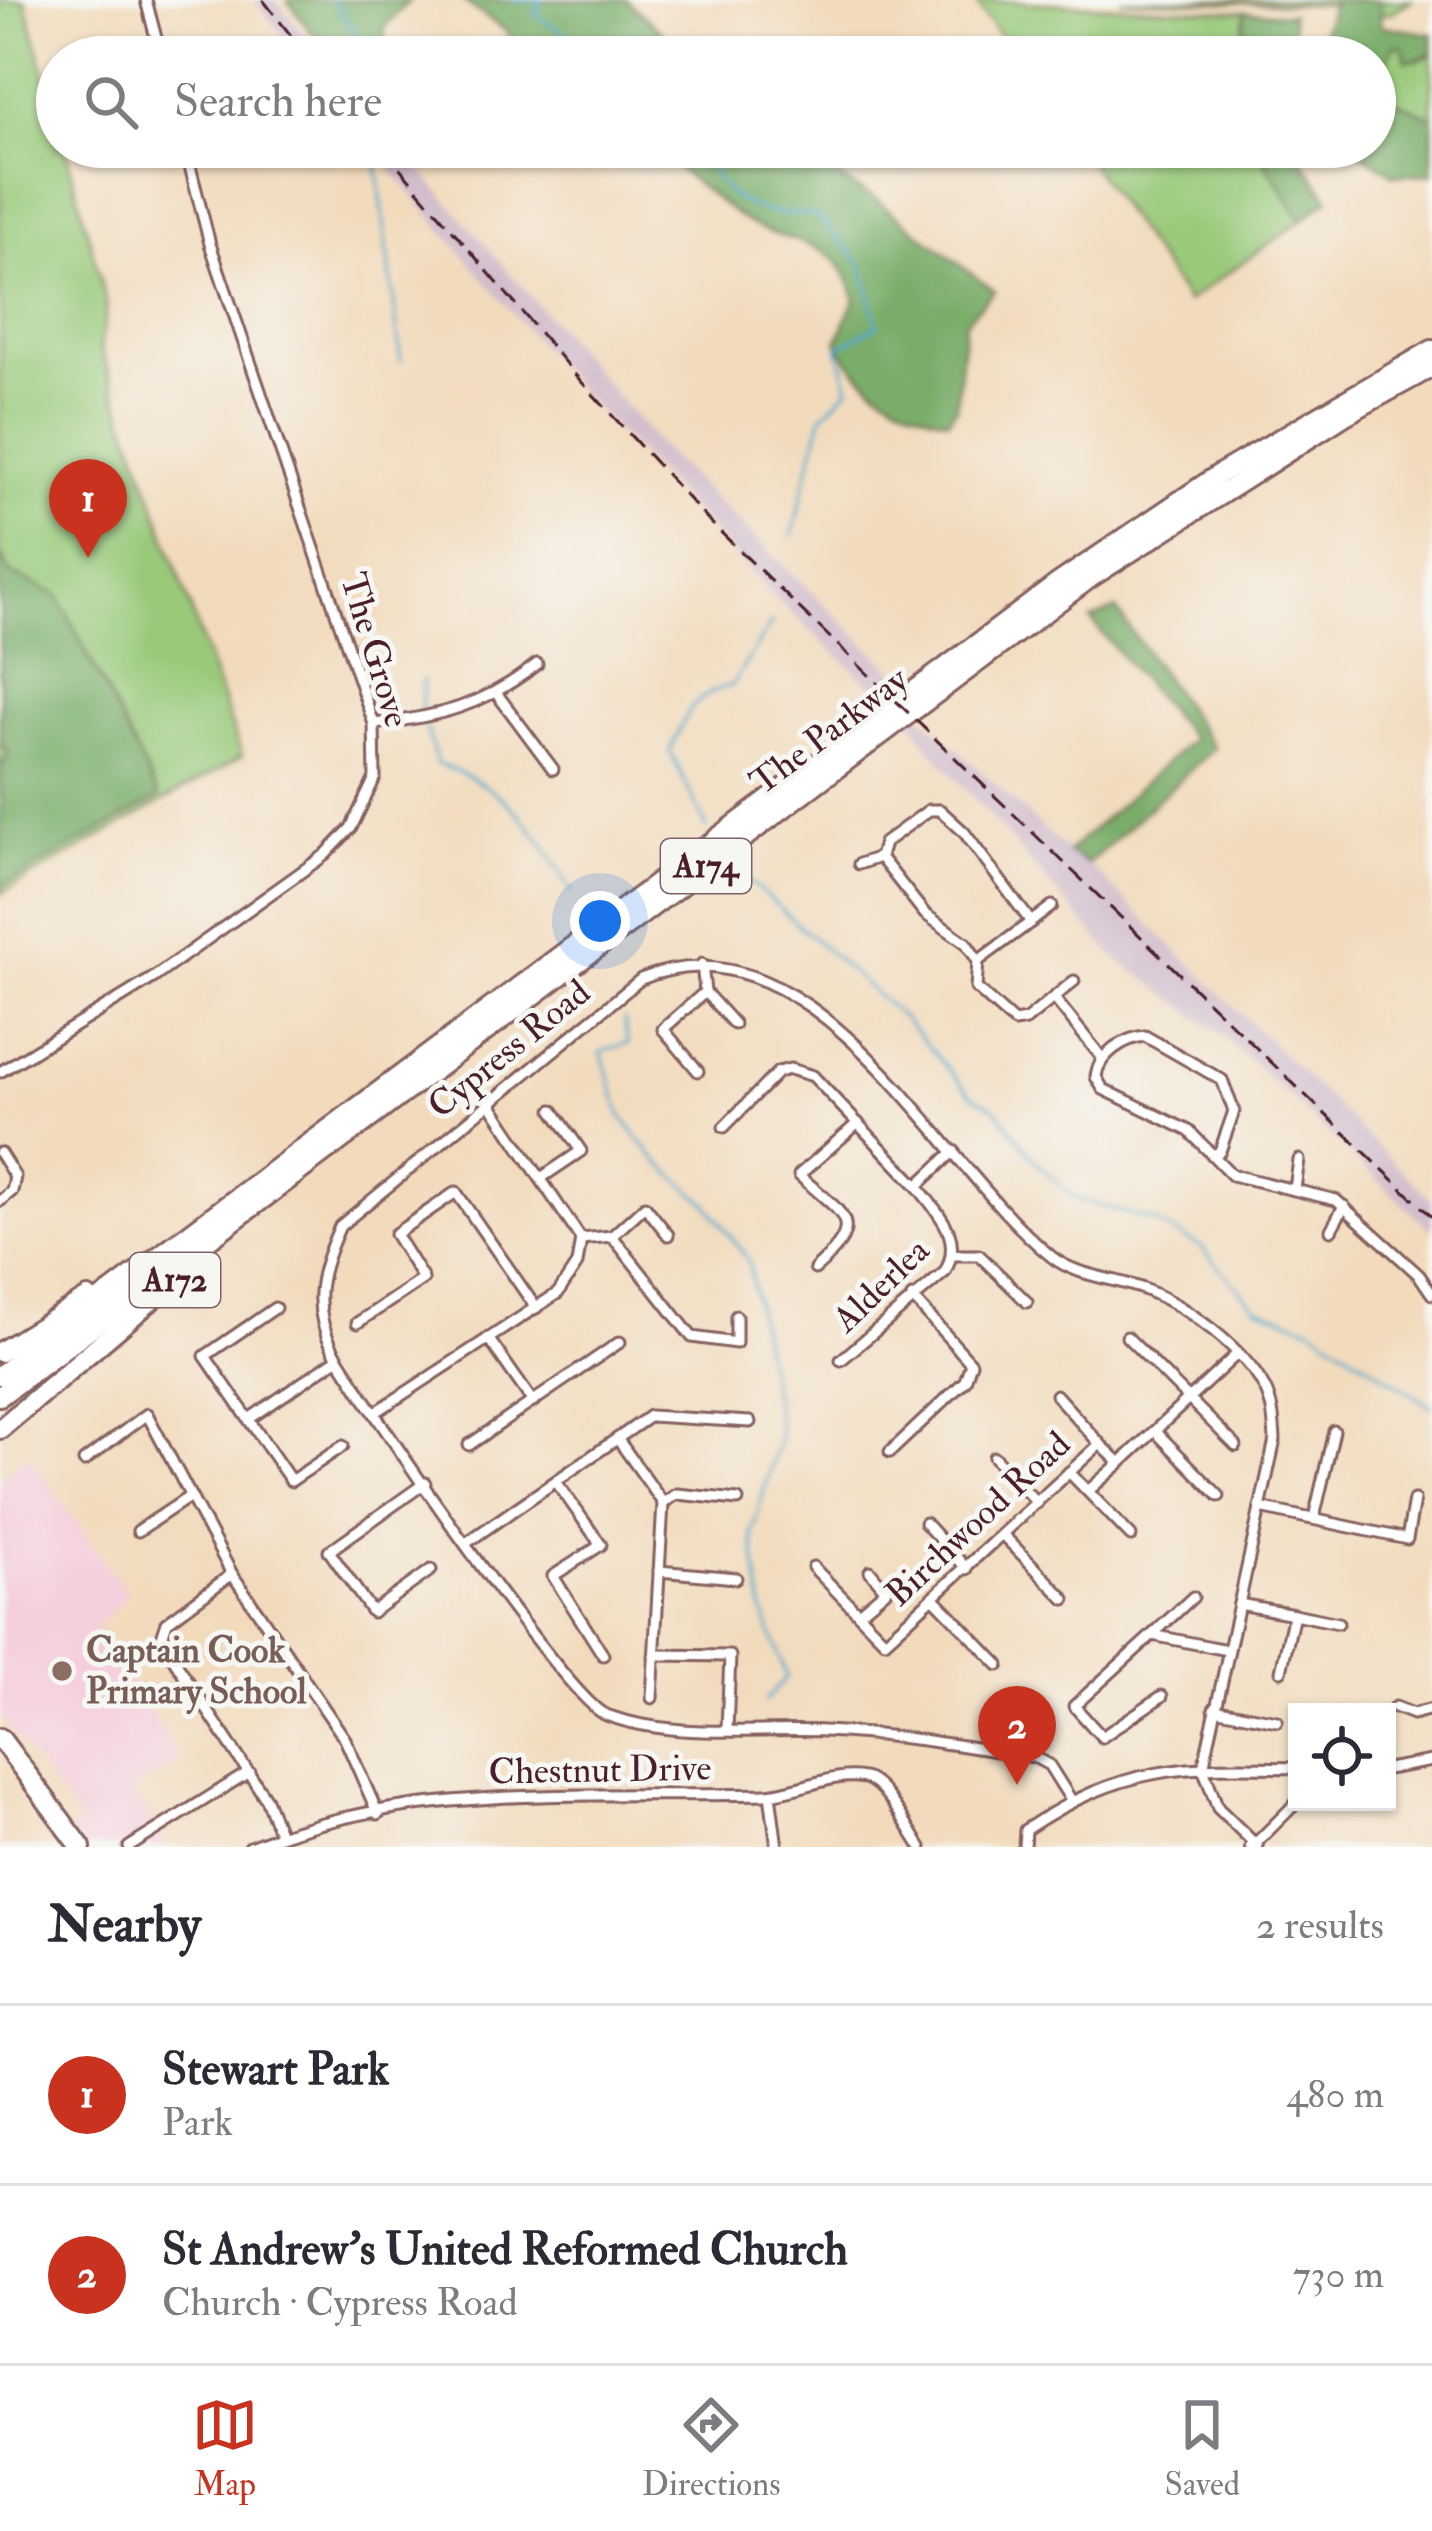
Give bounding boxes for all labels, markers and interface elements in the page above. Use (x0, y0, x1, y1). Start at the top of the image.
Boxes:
search box (36, 36, 1396, 168)
icon: search (78, 69, 144, 135)
text: Search here (174, 74, 382, 130)
pin: 1 (49, 459, 127, 558)
street label: The Grove (330, 567, 420, 733)
street label: The Parkway (741, 656, 918, 805)
road number: A174 (661, 839, 751, 893)
your location (570, 891, 630, 951)
street label: Cypress Road (419, 970, 599, 1128)
street label: Alderlea (823, 1227, 940, 1342)
road number: A172 (130, 1253, 220, 1307)
street label: Birchwood Road (876, 1422, 1080, 1616)
place label: Captain Cook Primary School (86, 1628, 307, 1715)
marker: Captain Cook Primary School (49, 1658, 75, 1684)
pin: 2 (978, 1686, 1056, 1785)
map controls (1288, 1703, 1396, 1811)
button: locate (1288, 1703, 1396, 1811)
street label: Chestnut Drive (488, 1746, 712, 1794)
text: Nearby (48, 1893, 201, 1957)
text: 2 results (1256, 1901, 1384, 1950)
text: Stewart Park (162, 2042, 389, 2098)
text: 1 (80, 2070, 94, 2119)
text: 480 m (1286, 2070, 1384, 2119)
text: Park (162, 2098, 233, 2147)
text: St Andrew's United Reformed Church (162, 2222, 848, 2278)
text: 2 (77, 2250, 97, 2299)
text: 730 m (1293, 2250, 1384, 2299)
text: Church · Cypress Road (162, 2278, 518, 2327)
tab: Map (192, 2392, 258, 2505)
tab: Directions (642, 2392, 781, 2505)
tab: Saved (1165, 2392, 1240, 2505)

